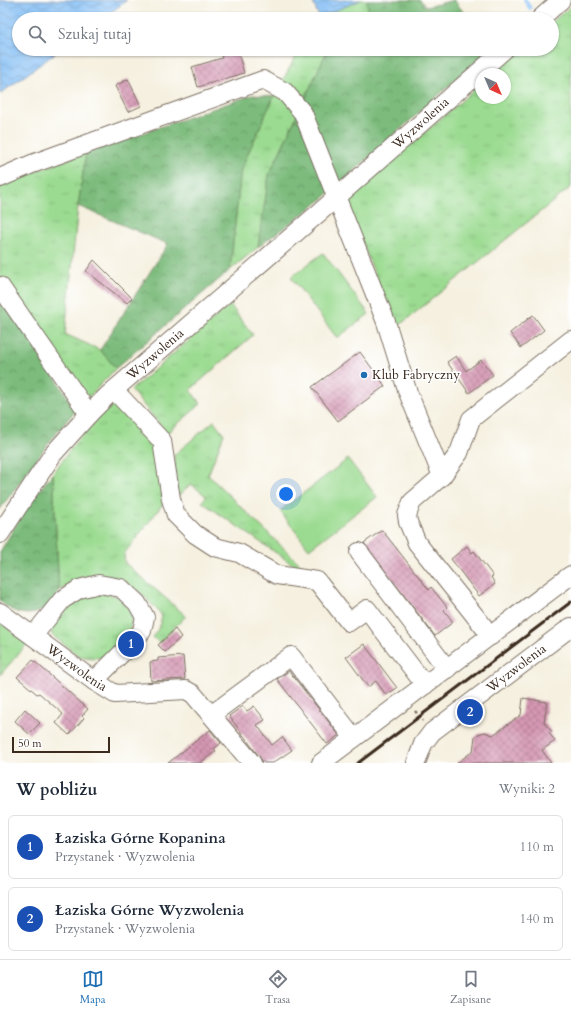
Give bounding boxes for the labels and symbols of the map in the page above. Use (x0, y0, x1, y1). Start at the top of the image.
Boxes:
north arrow (475, 68, 511, 104)
street label: Wyzwolenia (388, 93, 453, 154)
street label: Wyzwolenia (122, 324, 188, 385)
place label: Klub Fabryczny (372, 366, 460, 384)
marker: Klub Fabryczny (359, 370, 369, 380)
your location (276, 484, 296, 504)
pin: 1 (118, 629, 144, 659)
street label: Wyzwolenia (42, 640, 111, 696)
street label: Wyzwolenia (482, 640, 550, 697)
pin: 2 (457, 697, 483, 727)
scale bar (12, 735, 110, 754)

